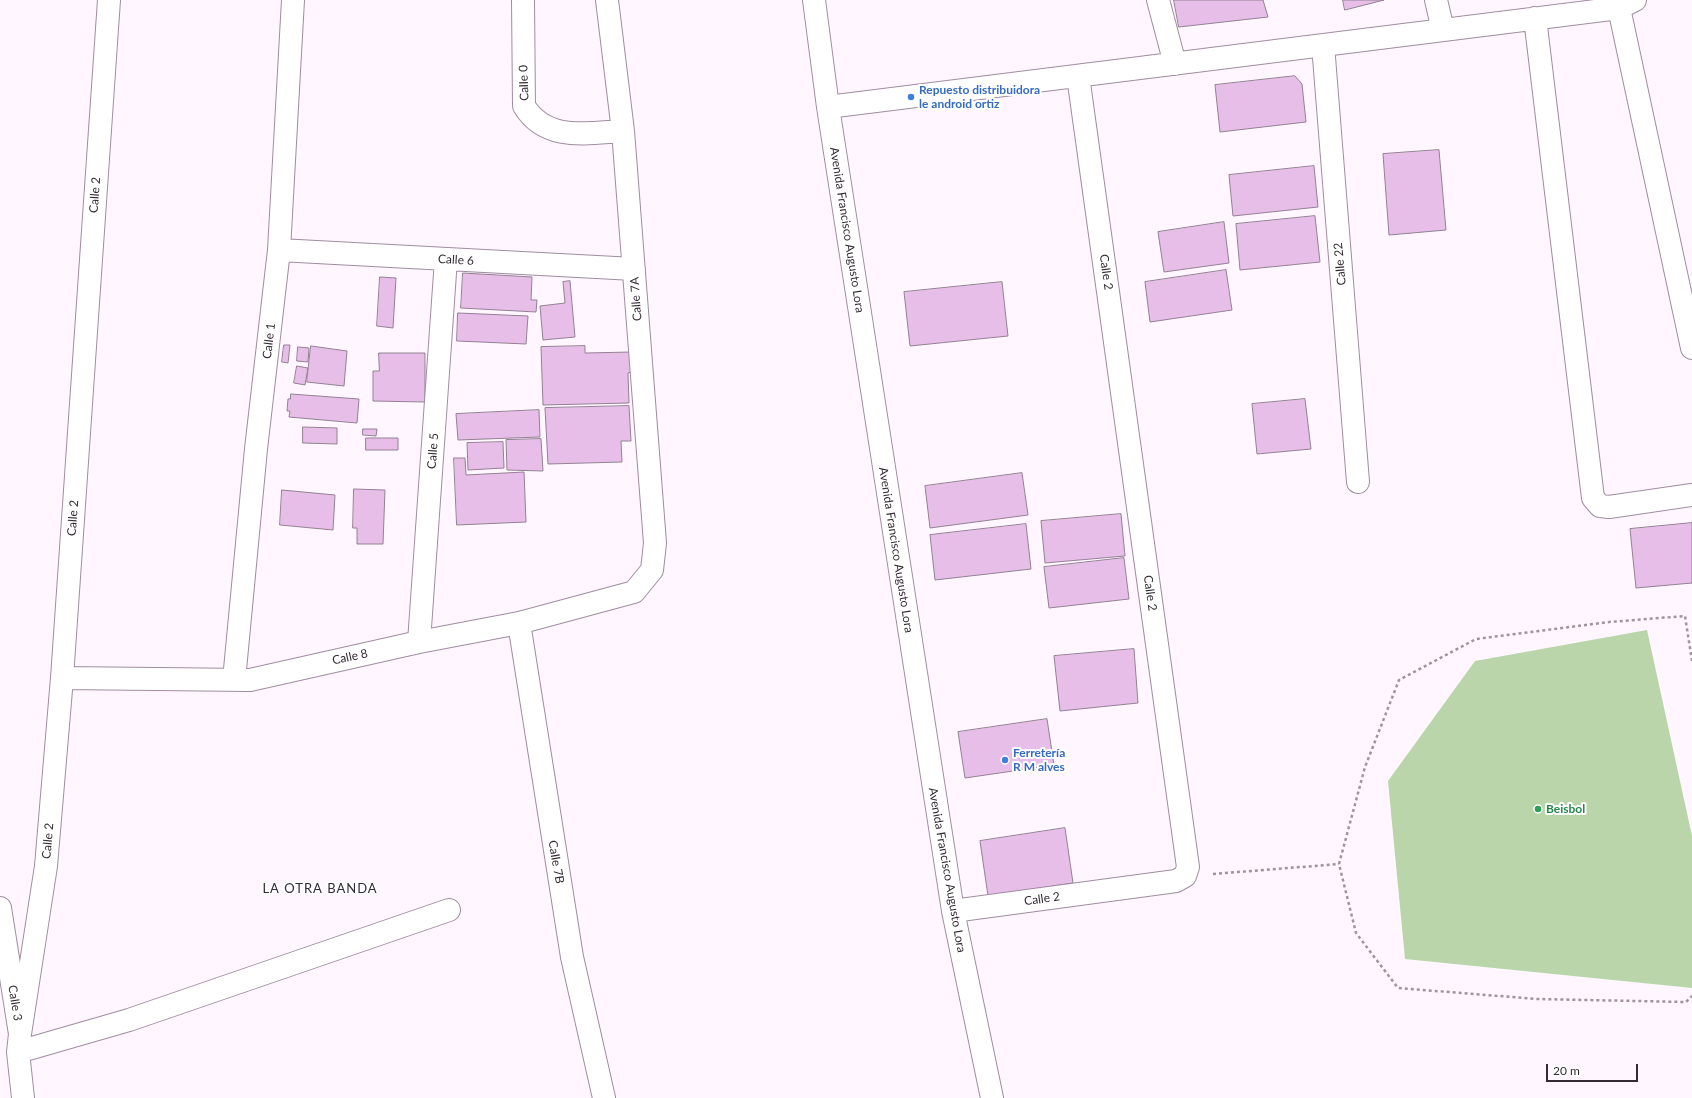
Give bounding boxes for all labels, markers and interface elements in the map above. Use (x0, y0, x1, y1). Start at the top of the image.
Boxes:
street label: Calle 0 (516, 65, 532, 101)
place label: Repuesto distribuidora le android ortiz (919, 83, 1040, 111)
marker: Repuesto distribuidora le android ortiz (906, 92, 916, 102)
street label: Avenida Francisco Augusto Lora (827, 146, 867, 314)
street label: Calle 2 (87, 177, 103, 213)
street label: Calle 22 (1331, 242, 1349, 286)
street label: Calle 6 (438, 252, 474, 268)
street label: Calle 2 (1096, 253, 1116, 291)
street label: Calle 7A (627, 276, 645, 322)
street label: Calle 1 (260, 322, 278, 360)
street label: Calle 5 (425, 433, 441, 469)
street label: Avenida Francisco Augusto Lora (876, 466, 916, 634)
street label: Calle 2 (65, 500, 81, 536)
street label: Calle 2 (1140, 574, 1160, 612)
street label: Calle 8 (331, 646, 369, 668)
place label: Ferretería R M alves (1013, 746, 1065, 774)
marker: Ferretería R M alves (1000, 755, 1010, 765)
street label: Avenida Francisco Augusto Lora (925, 786, 969, 954)
place label: Beisbol (1546, 802, 1585, 816)
marker: Beisbol (1533, 804, 1543, 814)
street label: Calle 2 (39, 822, 57, 860)
street label: Calle 7B (545, 839, 567, 885)
district label: LA OTRA BANDA (262, 881, 378, 897)
street label: Calle 2 (1023, 889, 1061, 909)
street label: Calle 3 (5, 984, 25, 1022)
scale bar (1548, 1056, 1640, 1082)
text: 20 m (1553, 1063, 1580, 1078)

